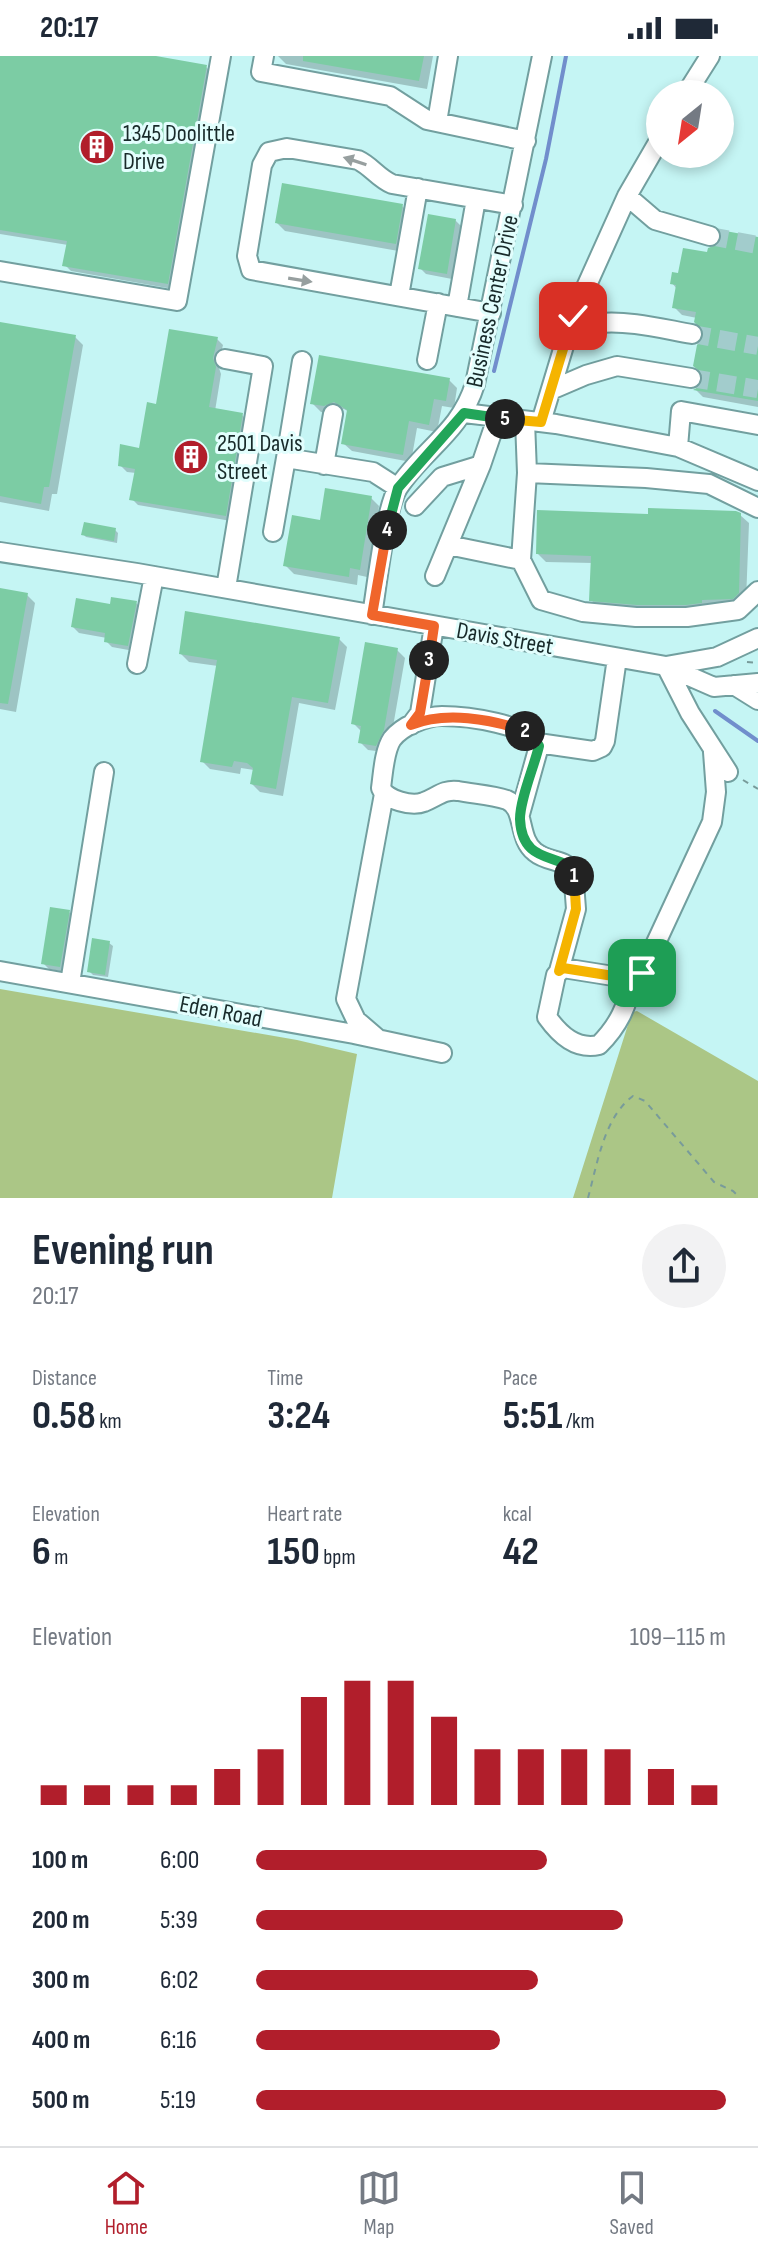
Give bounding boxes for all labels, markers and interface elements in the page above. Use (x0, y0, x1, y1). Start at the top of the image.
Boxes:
text: 20:17 (40, 10, 98, 46)
north arrow (646, 80, 734, 168)
map controls (646, 80, 734, 168)
place label: 1345 Doolittle Drive (123, 119, 235, 176)
building icon: 1345 Doolittle Drive (78, 128, 116, 166)
one-way arrow (343, 155, 367, 167)
street label: Business Center Drive (460, 212, 525, 390)
one-way arrow (288, 275, 313, 287)
pin (539, 282, 607, 350)
icon: check (551, 294, 595, 338)
pin: 5 (485, 399, 525, 439)
text: 5 (500, 405, 510, 432)
place label: 2501 Davis Street (217, 429, 303, 486)
building icon: 2501 Davis Street (172, 438, 210, 476)
pin: 4 (367, 510, 407, 550)
text: 4 (382, 516, 392, 543)
street label: Davis Street (454, 616, 555, 661)
pin: 3 (409, 640, 449, 680)
text: 3 (424, 646, 434, 673)
pin: 2 (505, 711, 545, 751)
text: 2 (520, 717, 530, 744)
pin: 1 (554, 856, 594, 896)
text: 1 (570, 862, 578, 889)
pin (608, 939, 676, 1007)
icon: arrive (620, 951, 664, 995)
street label: Eden Road (177, 989, 265, 1034)
text: Evening run (32, 1224, 214, 1277)
button: share (642, 1224, 726, 1308)
text: 20:17 (32, 1281, 78, 1312)
text: Distance (32, 1365, 97, 1392)
text: Time (267, 1365, 303, 1392)
text: Pace (503, 1365, 538, 1392)
text: 0.58 (32, 1392, 96, 1440)
text: 3:24 (267, 1392, 330, 1440)
text: 5:51 (503, 1392, 562, 1440)
text: km (96, 1408, 122, 1435)
text: /km (562, 1408, 595, 1435)
text: Elevation (32, 1501, 100, 1528)
text: Heart rate (267, 1501, 342, 1528)
text: kcal (503, 1501, 532, 1528)
text: 6 (32, 1528, 51, 1576)
text: 150 (267, 1528, 320, 1576)
text: 42 (503, 1528, 539, 1576)
text: m (51, 1544, 68, 1571)
text: bpm (320, 1544, 356, 1571)
text: Elevation (32, 1622, 112, 1653)
text: 109–115 m (630, 1622, 726, 1653)
text: 100 m (32, 1845, 88, 1876)
text: 6:00 (160, 1845, 199, 1876)
text: 200 m (32, 1905, 89, 1936)
text: 5:39 (160, 1905, 198, 1936)
text: 300 m (32, 1965, 90, 1996)
text: 6:02 (160, 1965, 199, 1996)
text: 400 m (32, 2025, 90, 2056)
text: 6:16 (160, 2025, 197, 2056)
text: 500 m (32, 2085, 89, 2116)
text: 5:19 (160, 2085, 196, 2116)
tab: Home (104, 2166, 148, 2241)
tab: Map (357, 2166, 401, 2241)
tab: Saved (610, 2166, 654, 2241)

